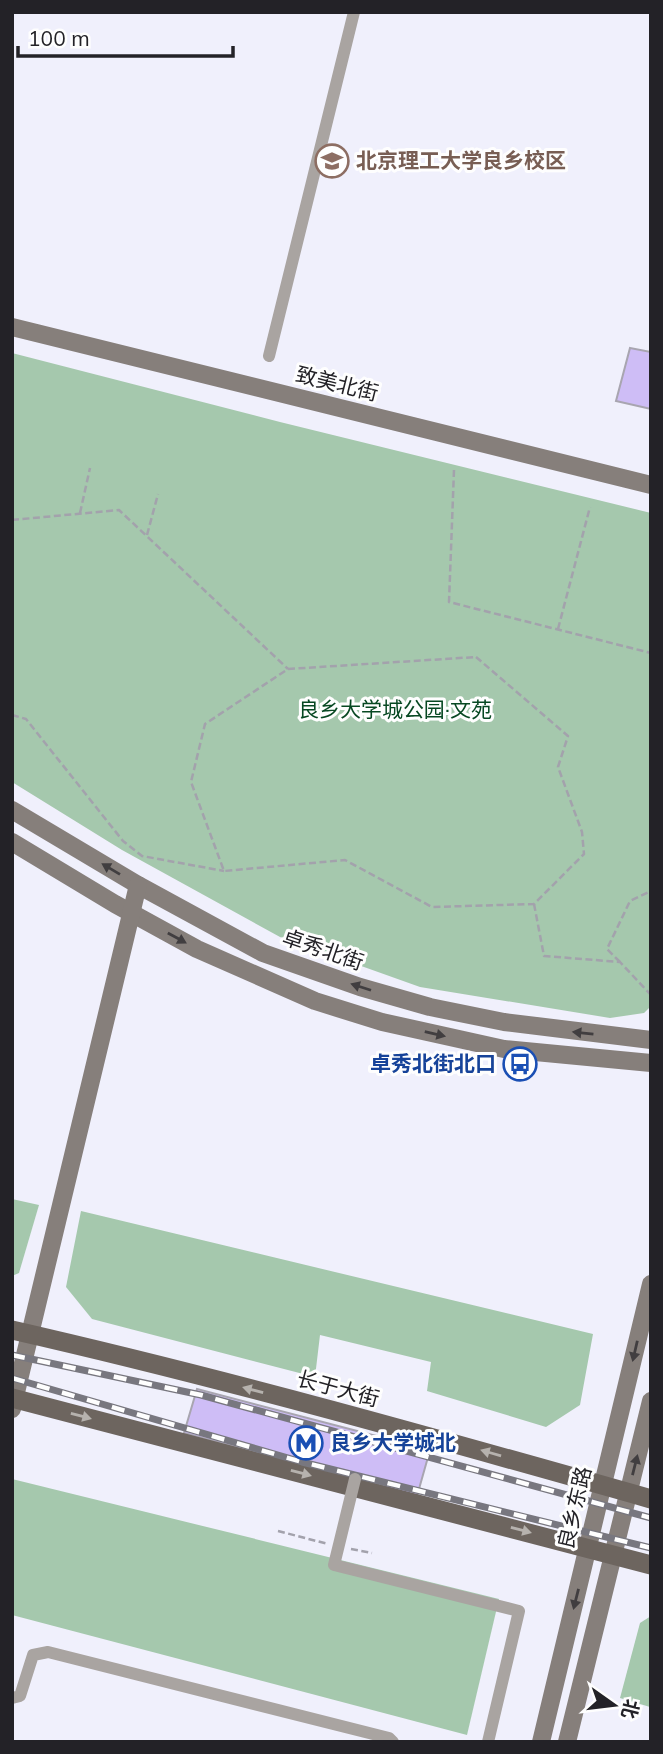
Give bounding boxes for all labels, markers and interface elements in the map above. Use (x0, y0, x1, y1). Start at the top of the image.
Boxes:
scale bar (18, 14, 233, 58)
text: 100 m (28, 25, 90, 51)
school or university icon: 北京理工大学良乡校区 (313, 142, 351, 180)
place label: 北京理工大学良乡校区 (356, 147, 566, 173)
street label: 致美北街 (293, 360, 381, 406)
park label: 良乡大学城公园·文苑 (298, 696, 492, 722)
one-way arrow (102, 863, 121, 876)
street label: 卓秀北街 (279, 923, 367, 975)
one-way arrow (167, 932, 187, 944)
one-way arrow (350, 981, 371, 992)
one-way arrow (572, 1027, 594, 1038)
one-way arrow (424, 1028, 446, 1039)
bus stop icon: 卓秀北街北口 (501, 1045, 539, 1083)
place label: 卓秀北街北口 (370, 1050, 496, 1076)
one-way arrow (629, 1340, 640, 1362)
street label: 长于大街 (294, 1365, 382, 1411)
one-way arrow (242, 1384, 264, 1395)
one-way arrow (70, 1411, 92, 1422)
metro station icon: 良乡大学城北 (287, 1424, 325, 1462)
place label: 良乡大学城北 (330, 1429, 456, 1455)
one-way arrow (480, 1448, 501, 1458)
one-way arrow (630, 1454, 641, 1476)
street label: 良乡东路 (552, 1464, 596, 1552)
one-way arrow (290, 1468, 312, 1479)
one-way arrow (510, 1525, 532, 1536)
one-way arrow (570, 1588, 581, 1610)
north arrow (579, 1670, 649, 1740)
text: 北 (617, 1697, 644, 1721)

